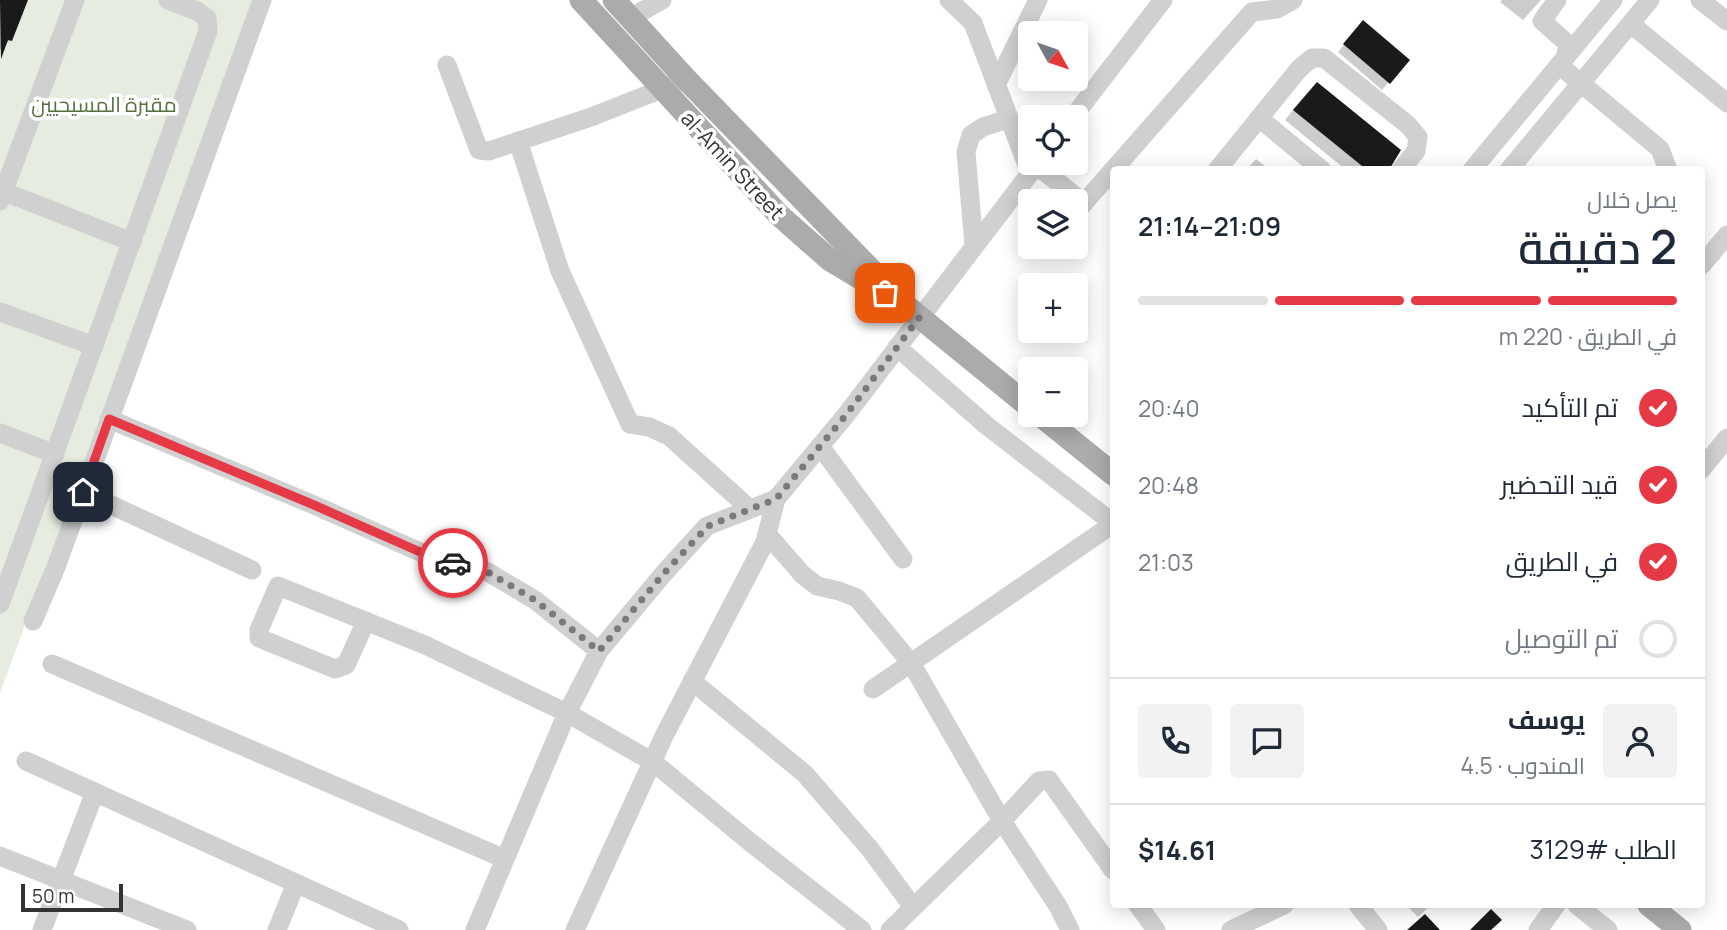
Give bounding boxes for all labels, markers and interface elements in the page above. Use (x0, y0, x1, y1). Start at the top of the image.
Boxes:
north arrow (1018, 21, 1088, 91)
map controls (1018, 21, 1088, 427)
park label: مقبرة المسيحيين (31, 90, 177, 118)
street label: al-Amin Street (675, 104, 791, 226)
button: locate (1018, 105, 1088, 175)
text: يصل خلال (1587, 183, 1677, 215)
button: layers (1018, 189, 1088, 259)
text: 21:09–21:14 (1138, 208, 1281, 244)
text: 2 دقيقة (1518, 215, 1677, 278)
pin (855, 263, 915, 323)
button: + (1018, 273, 1088, 343)
icon: bag (866, 274, 904, 312)
text: في الطريق · 220 m (1499, 320, 1677, 352)
button: − (1018, 357, 1088, 427)
text: تم التأكيد (1521, 389, 1618, 425)
icon: check (1639, 389, 1677, 427)
text: 20:40 (1138, 392, 1200, 424)
pin (53, 462, 113, 522)
text: قيد التحضير (1500, 466, 1618, 502)
icon: check (1639, 466, 1677, 504)
text: 20:48 (1138, 469, 1199, 501)
icon: home (64, 473, 102, 511)
courier (418, 528, 488, 598)
text: في الطريق (1505, 543, 1618, 579)
icon: check (1639, 543, 1677, 581)
icon: car (434, 544, 472, 582)
text: 21:03 (1138, 546, 1194, 578)
text: تم التوصيل (1505, 620, 1618, 656)
text: يوسف (1508, 701, 1585, 737)
button: phone (1138, 704, 1212, 778)
button: chat (1230, 704, 1304, 778)
button: person (1603, 704, 1677, 778)
text: المندوب · 4.5 (1461, 749, 1585, 781)
text: الطلب #3129 (1530, 831, 1677, 867)
text: $14.61 (1138, 832, 1216, 868)
scale bar (21, 881, 122, 913)
text: 50 m (32, 883, 74, 909)

